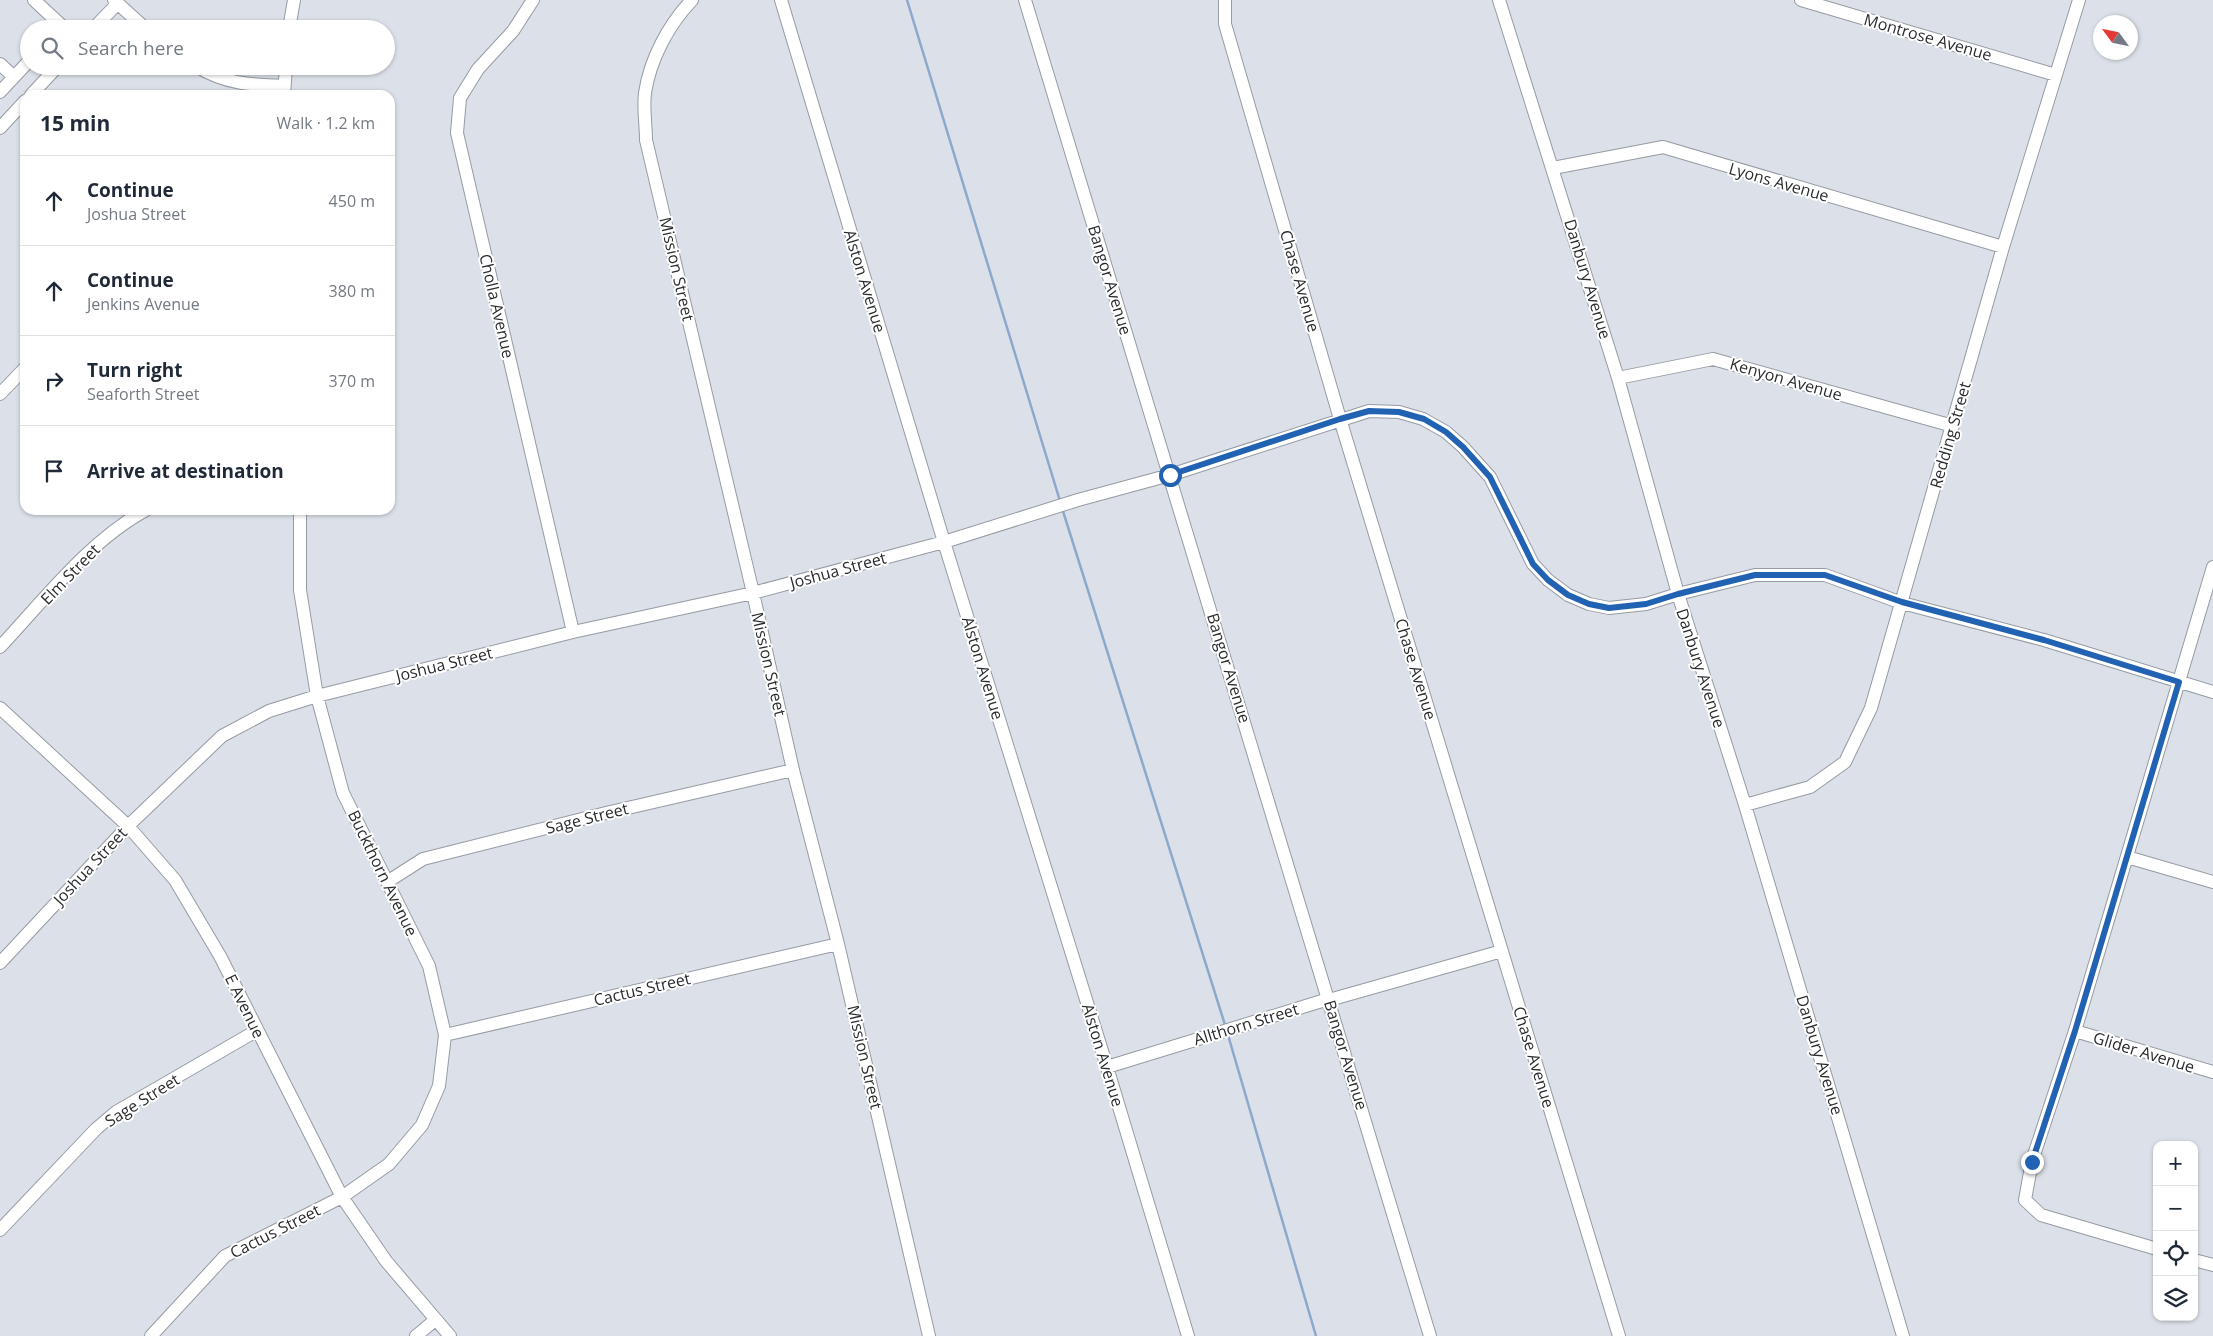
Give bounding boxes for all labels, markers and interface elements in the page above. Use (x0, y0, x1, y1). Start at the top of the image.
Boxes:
street label: Montrose Avenue (1861, 8, 1995, 66)
north arrow (2093, 15, 2138, 60)
search box (20, 20, 395, 75)
icon: search (38, 34, 66, 62)
text: Search here (78, 35, 184, 61)
text: 15 min (40, 109, 110, 137)
text: Walk · 1.2 km (277, 112, 375, 134)
street label: Lyons Avenue (1726, 157, 1832, 207)
text: Continue (87, 177, 174, 203)
icon: ahead (40, 187, 68, 215)
text: 450 m (329, 190, 375, 212)
text: Joshua Street (87, 203, 186, 225)
street label: Mission Street (654, 215, 700, 323)
street label: Danbury Avenue (1559, 216, 1617, 342)
street label: Bangor Avenue (1083, 222, 1137, 338)
street label: Alston Avenue (839, 227, 891, 335)
street label: Chase Avenue (1275, 227, 1325, 335)
street label: Cholla Avenue (474, 252, 520, 360)
text: Continue (87, 267, 174, 293)
icon: ahead (40, 277, 68, 305)
text: 380 m (329, 280, 375, 302)
text: Jenkins Avenue (87, 293, 200, 315)
street label: Kenyon Avenue (1727, 352, 1845, 406)
text: Turn right (87, 357, 182, 383)
icon: right (40, 367, 68, 395)
text: 370 m (329, 370, 375, 392)
street label: Redding Street (1924, 379, 1976, 491)
text: Seaforth Street (87, 383, 200, 405)
icon: arrive (40, 457, 68, 485)
text: Arrive at destination (87, 458, 284, 484)
route start (1159, 464, 1182, 487)
street label: Elm Street (35, 539, 105, 609)
street label: Joshua Street (785, 546, 889, 594)
street label: Danbury Avenue (1671, 605, 1731, 731)
street label: Mission Street (746, 610, 792, 718)
street label: Bangor Avenue (1202, 610, 1256, 726)
street label: Alston Avenue (957, 614, 1009, 722)
street label: Chase Avenue (1390, 615, 1442, 723)
street label: Joshua Street (391, 641, 495, 687)
street label: Sage Street (543, 797, 631, 839)
street label: Buckthorn Avenue (343, 806, 423, 940)
street label: Joshua Street (47, 822, 132, 911)
street label: Cactus Street (591, 967, 693, 1011)
street label: E Avenue (220, 970, 270, 1042)
street label: Danbury Avenue (1791, 992, 1849, 1118)
street label: Bangor Avenue (1319, 997, 1373, 1113)
street label: Allthorn Street (1191, 998, 1301, 1050)
street label: Alston Avenue (1077, 1001, 1129, 1109)
street label: Mission Street (842, 1003, 888, 1111)
street label: Chase Avenue (1508, 1003, 1560, 1111)
street label: Glider Avenue (2091, 1026, 2197, 1078)
street label: Sage Street (100, 1068, 184, 1132)
map controls (2153, 1141, 2198, 1321)
button: + (2153, 1141, 2198, 1186)
route end (2021, 1151, 2044, 1174)
button: − (2153, 1186, 2198, 1231)
street label: Cactus Street (226, 1199, 324, 1263)
button: locate (2153, 1231, 2198, 1276)
button: layers (2153, 1276, 2198, 1321)

